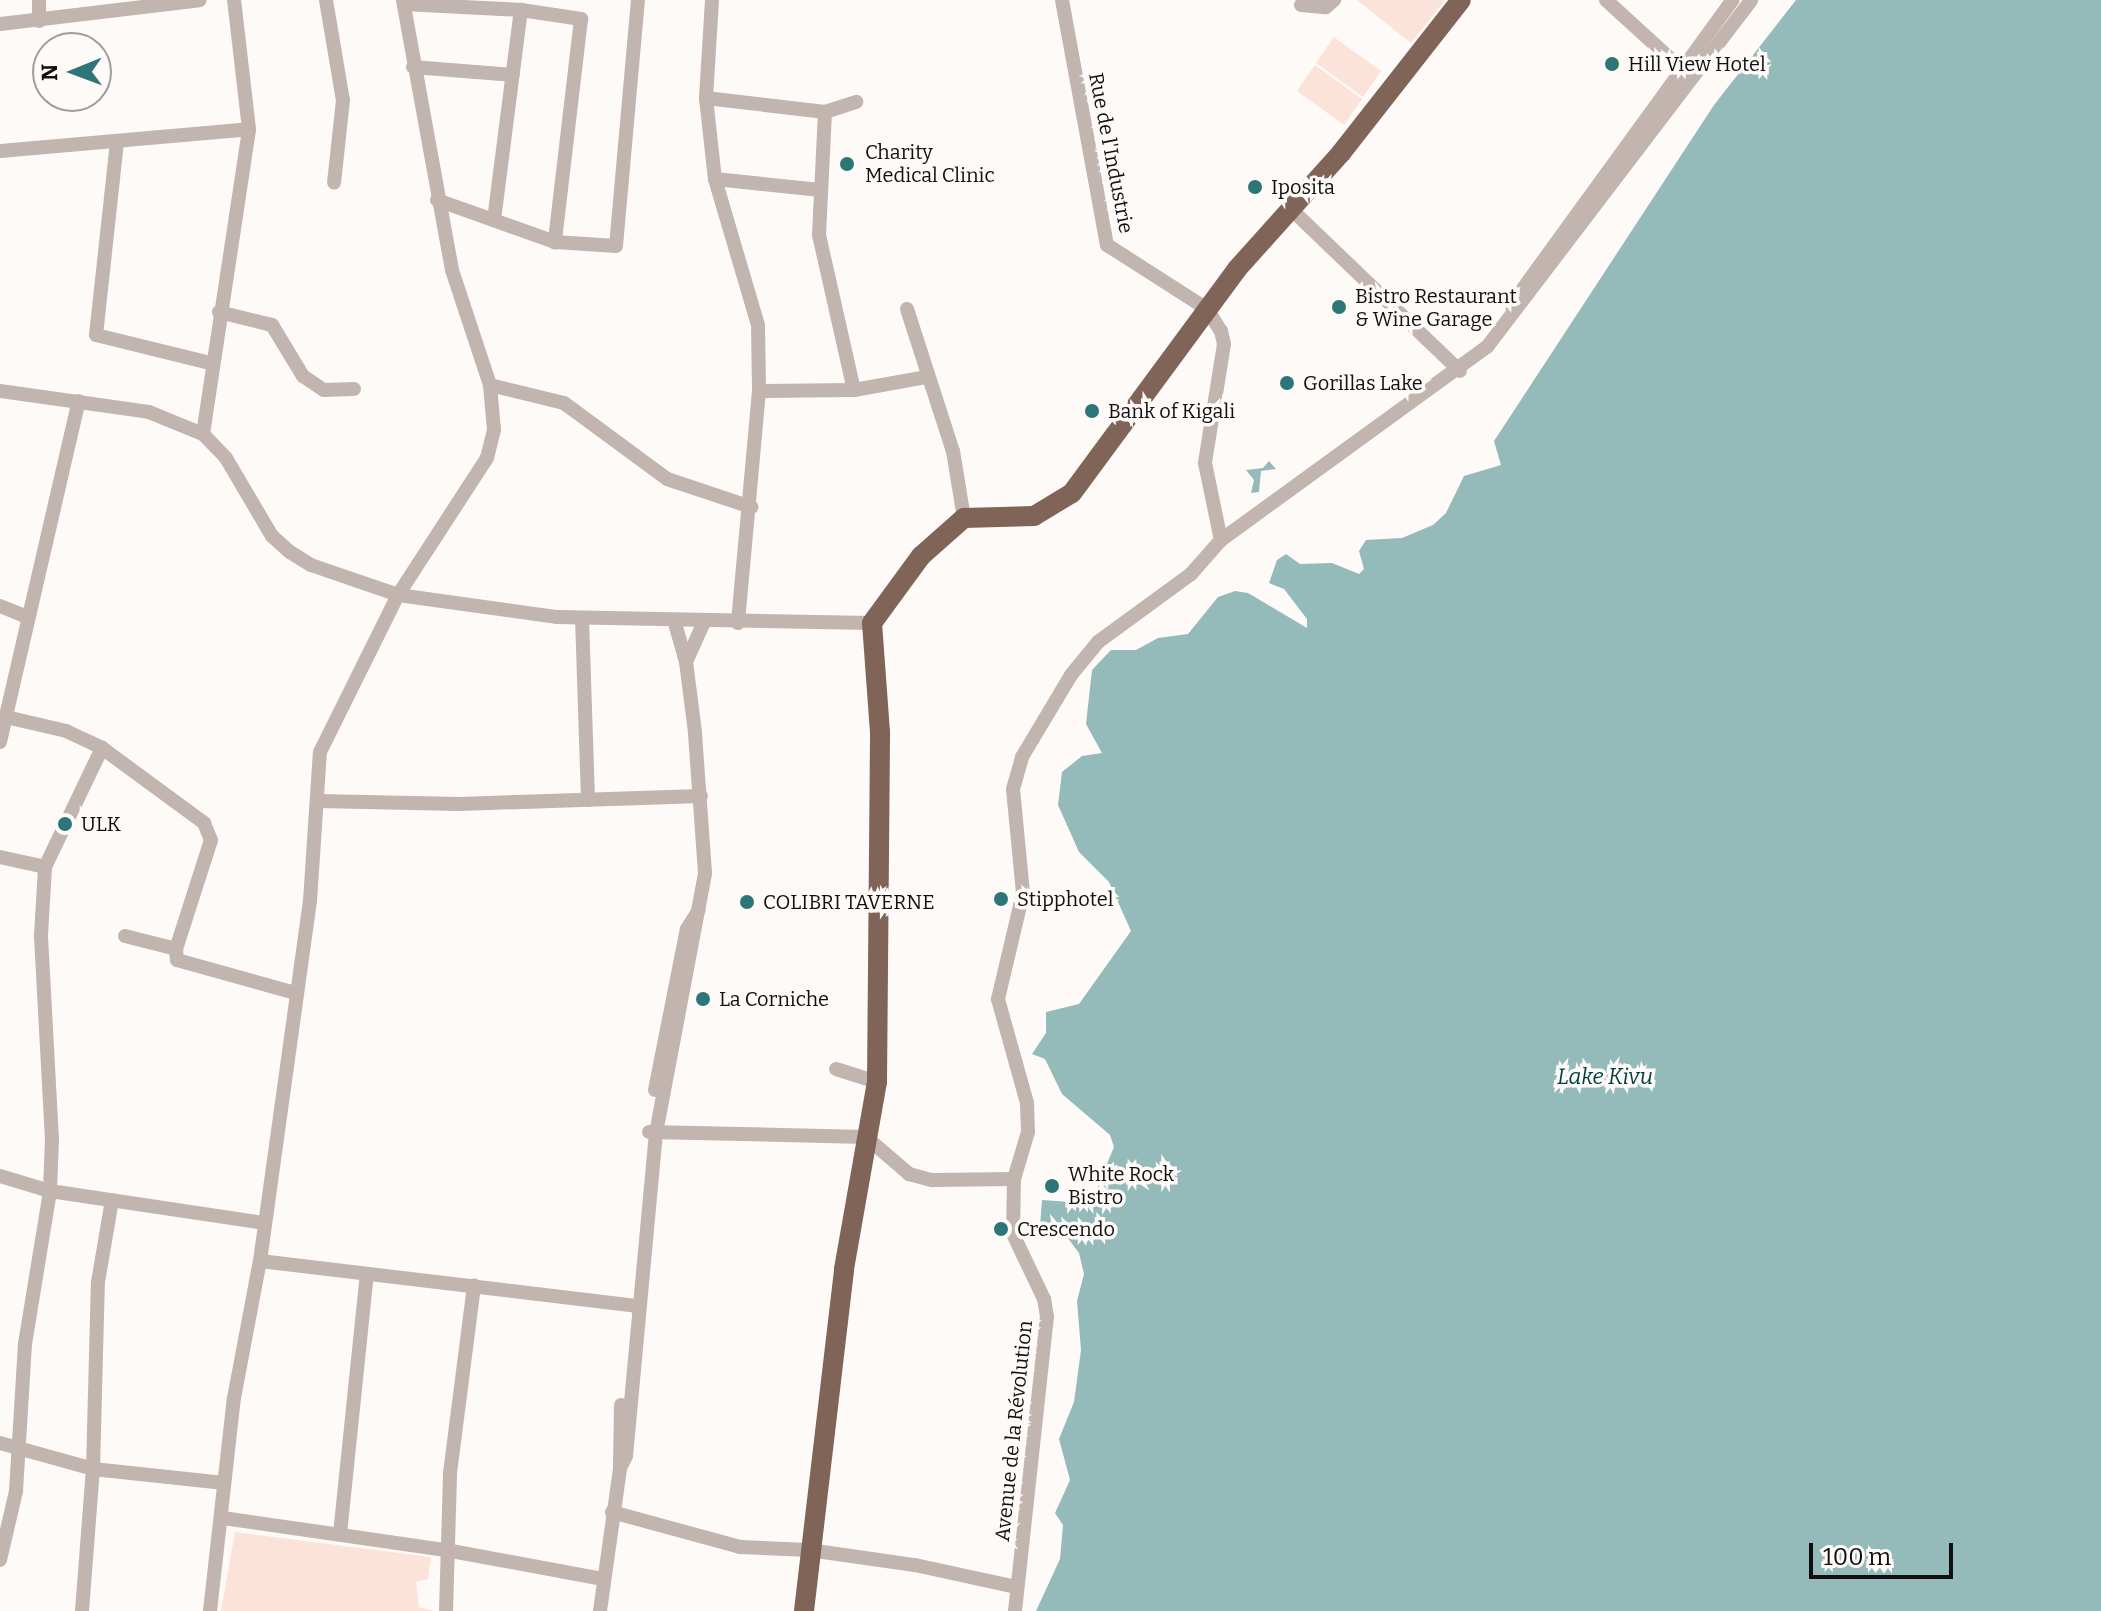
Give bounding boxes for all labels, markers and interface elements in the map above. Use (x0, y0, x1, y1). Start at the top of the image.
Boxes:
north arrow (32, 32, 112, 112)
place label: Hill View Hotel (1628, 52, 1766, 76)
marker: Hill View Hotel (1603, 55, 1621, 73)
text: N (36, 64, 63, 81)
street label: Rue de l'Industrie (1084, 71, 1138, 235)
place label: Charity Medical Clinic (865, 140, 995, 187)
marker: Charity Medical Clinic (836, 153, 858, 175)
place label: Iposita (1271, 175, 1335, 199)
marker: Iposita (1246, 178, 1264, 196)
place label: Bistro Restaurant & Wine Garage (1355, 284, 1517, 331)
marker: Bistro Restaurant & Wine Garage (1330, 298, 1348, 316)
place label: Gorillas Lake (1303, 371, 1423, 395)
marker: Gorillas Lake (1278, 374, 1296, 392)
place label: Bank of Kigali (1108, 399, 1235, 423)
marker: Bank of Kigali (1083, 402, 1101, 420)
place label: ULK (81, 812, 121, 836)
marker: ULK (56, 815, 74, 833)
place label: Stipphotel (1017, 887, 1113, 911)
place label: COLIBRI TAVERNE (763, 890, 935, 914)
marker: Stipphotel (992, 890, 1010, 908)
marker: COLIBRI TAVERNE (738, 893, 756, 911)
place label: La Corniche (719, 987, 829, 1011)
marker: La Corniche (694, 990, 712, 1008)
water label: Lake Kivu (1557, 1064, 1653, 1090)
place label: White Rock Bistro (1068, 1162, 1174, 1209)
marker: White Rock Bistro (1043, 1177, 1061, 1195)
place label: Crescendo (1017, 1217, 1115, 1241)
marker: Crescendo (992, 1220, 1010, 1238)
street label: Avenue de la Révolution (990, 1319, 1038, 1543)
scale bar (1813, 1527, 1957, 1577)
text: 100 m (1823, 1543, 1891, 1571)

